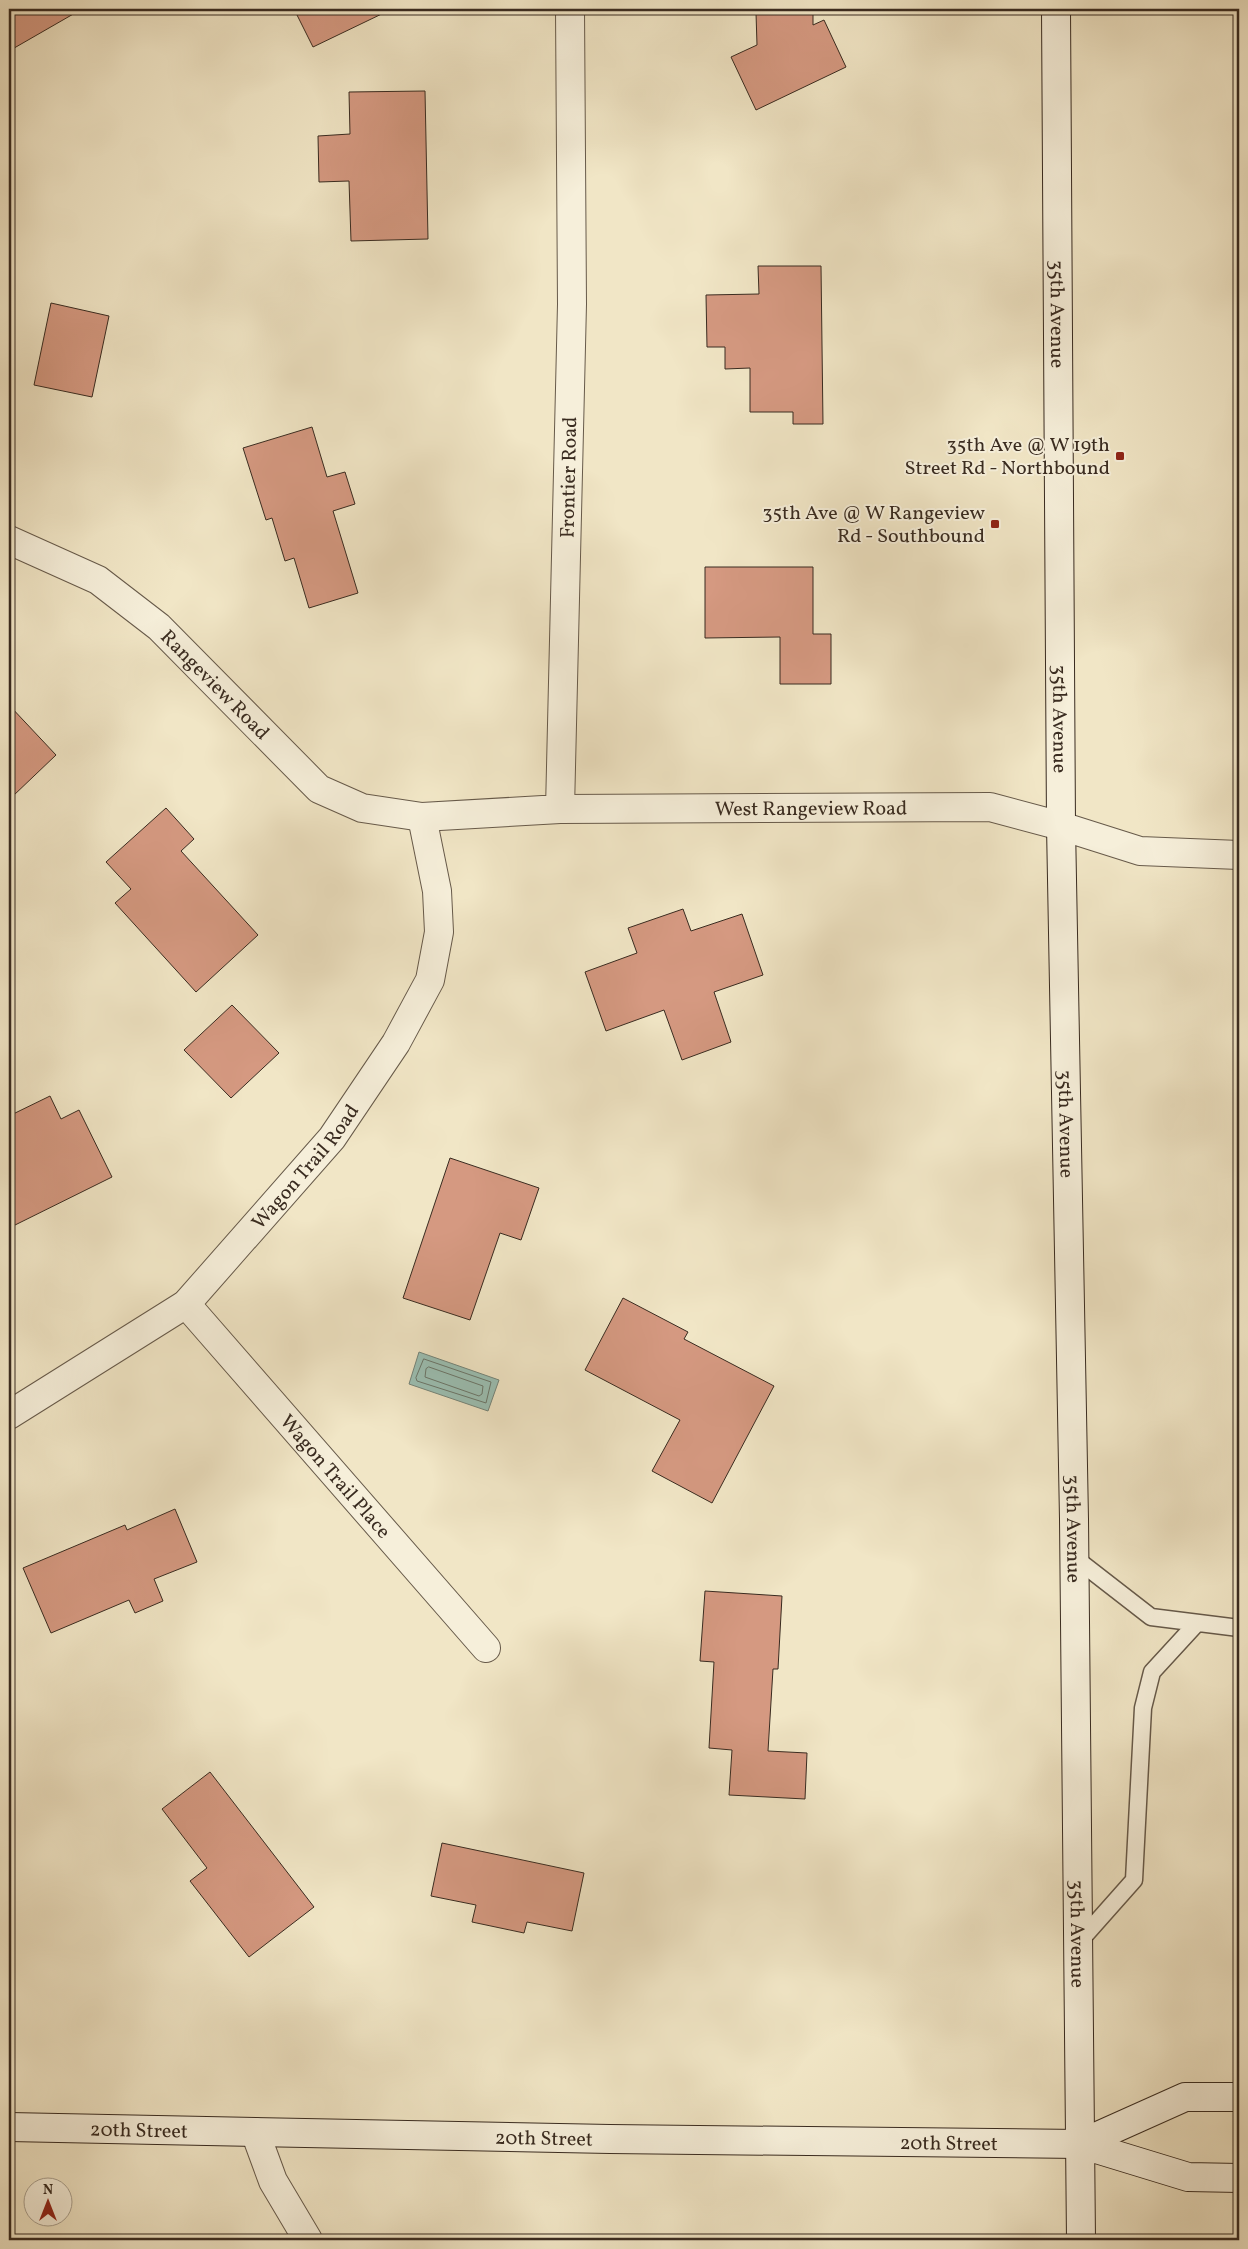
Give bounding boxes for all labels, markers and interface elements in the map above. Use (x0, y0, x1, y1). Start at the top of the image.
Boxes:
street label: 35th Avenue (1042, 260, 1070, 368)
street label: Frontier Road (554, 416, 585, 539)
place label: 35th Ave @ W 19th Street Rd - Northbound (905, 432, 1110, 483)
marker: 35th Ave @ W 19th Street Rd - Northbound (1114, 450, 1126, 462)
place label: 35th Ave @ W Rangeview Rd - Southbound (762, 500, 986, 551)
marker: 35th Ave @ W Rangeview Rd - Southbound (989, 518, 1001, 530)
street label: Rangeview Road (153, 624, 275, 747)
street label: 35th Avenue (1044, 665, 1073, 773)
street label: West Rangeview Road (715, 795, 907, 824)
street label: 35th Avenue (1050, 1070, 1080, 1178)
street label: Wagon Trail Road (246, 1099, 367, 1236)
street label: Wagon Trail Place (272, 1409, 396, 1545)
street label: 35th Avenue (1057, 1474, 1087, 1583)
street label: 35th Avenue (1062, 1880, 1091, 1988)
street label: 20th Street (90, 2117, 188, 2147)
street label: 20th Street (495, 2125, 593, 2155)
street label: 20th Street (900, 2130, 998, 2159)
north arrow (22, 2176, 72, 2226)
text: N (43, 2181, 53, 2200)

